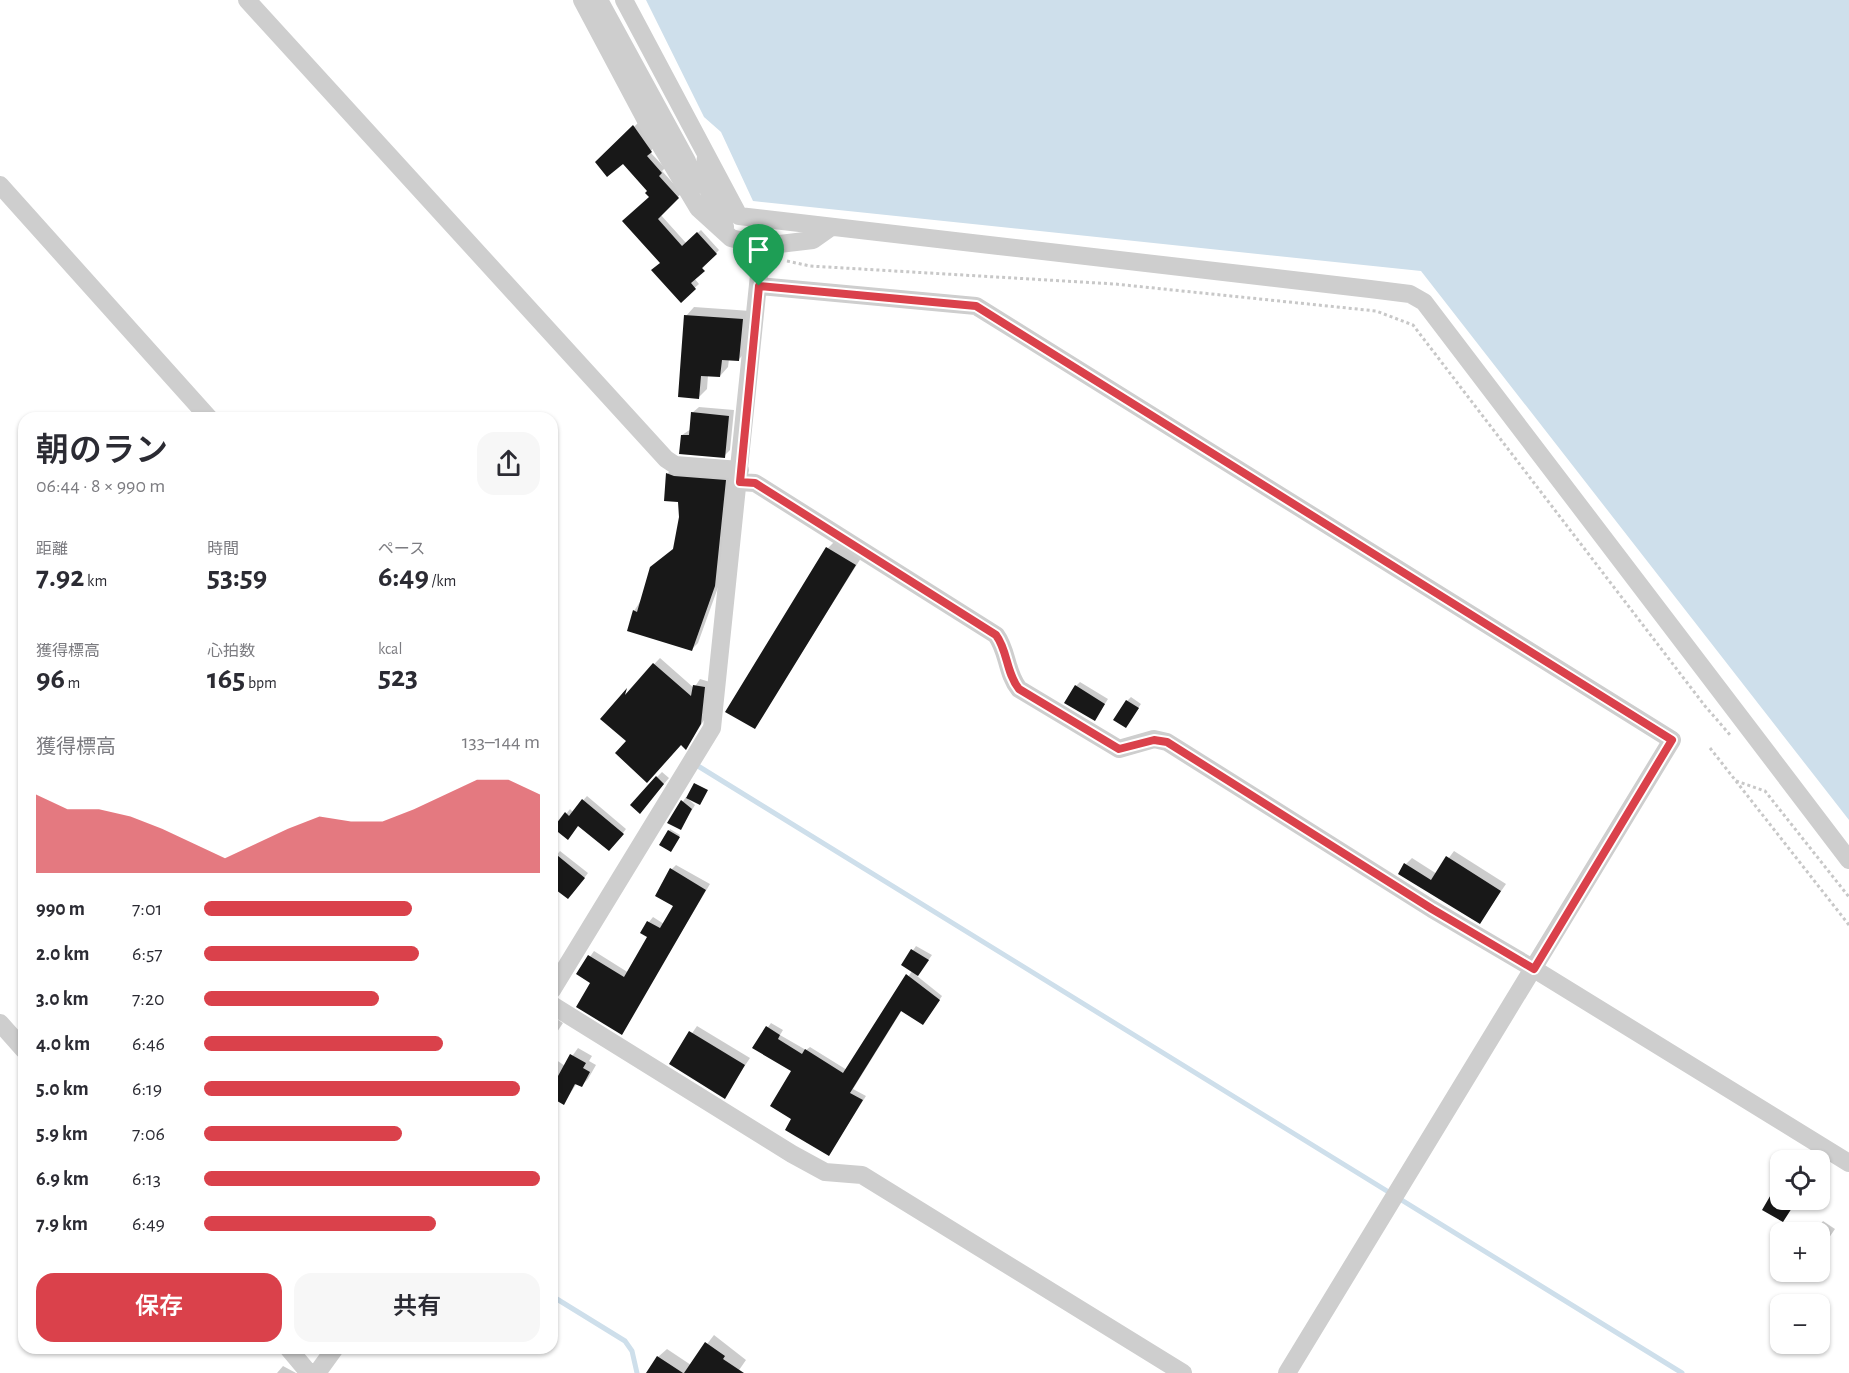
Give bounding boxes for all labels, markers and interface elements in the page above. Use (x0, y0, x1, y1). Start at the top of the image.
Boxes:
pin (733, 224, 784, 286)
icon: arrive (742, 233, 775, 266)
button: share (477, 432, 540, 495)
text: 朝のラン (36, 435, 168, 468)
text: 06:44 · 8 × 990 m (36, 476, 165, 496)
text: 距離 (36, 541, 68, 557)
text: 時間 (207, 541, 239, 557)
text: ペース (378, 541, 425, 557)
text: 7.92 (36, 562, 84, 592)
text: 53:59 (207, 562, 267, 592)
text: 6:49 (378, 562, 429, 592)
text: km (84, 573, 107, 589)
text: /km (429, 573, 456, 589)
text: kcal (378, 641, 402, 657)
text: 獲得標高 (36, 643, 100, 659)
text: 心拍数 (207, 643, 255, 659)
text: 523 (378, 662, 418, 692)
text: 96 (36, 664, 65, 694)
text: 165 (207, 664, 245, 694)
text: m (65, 675, 80, 691)
text: bpm (245, 675, 277, 691)
text: 133–144 m (462, 732, 540, 752)
text: 獲得標高 (36, 737, 116, 757)
text: 990 m (36, 899, 85, 919)
text: 7:01 (132, 899, 162, 919)
text: 2.0 km (36, 944, 89, 964)
text: 6:57 (132, 944, 163, 964)
text: 3.0 km (36, 989, 89, 1009)
text: 7:20 (132, 989, 165, 1009)
text: 4.0 km (36, 1034, 90, 1054)
text: 6:46 (132, 1034, 165, 1054)
text: 5.0 km (36, 1079, 89, 1099)
text: 6:19 (132, 1079, 162, 1099)
text: 5.9 km (36, 1124, 88, 1144)
text: 7:06 (132, 1124, 165, 1144)
map controls (1770, 1150, 1830, 1354)
button: locate (1770, 1150, 1830, 1210)
text: 6.9 km (36, 1169, 89, 1189)
text: 6:13 (132, 1169, 161, 1189)
text: 7.9 km (36, 1214, 88, 1234)
text: 6:49 (132, 1214, 165, 1234)
button: + (1770, 1222, 1830, 1282)
button: 保存 (36, 1273, 282, 1342)
button: 共有 (294, 1273, 540, 1342)
button: − (1770, 1294, 1830, 1354)

